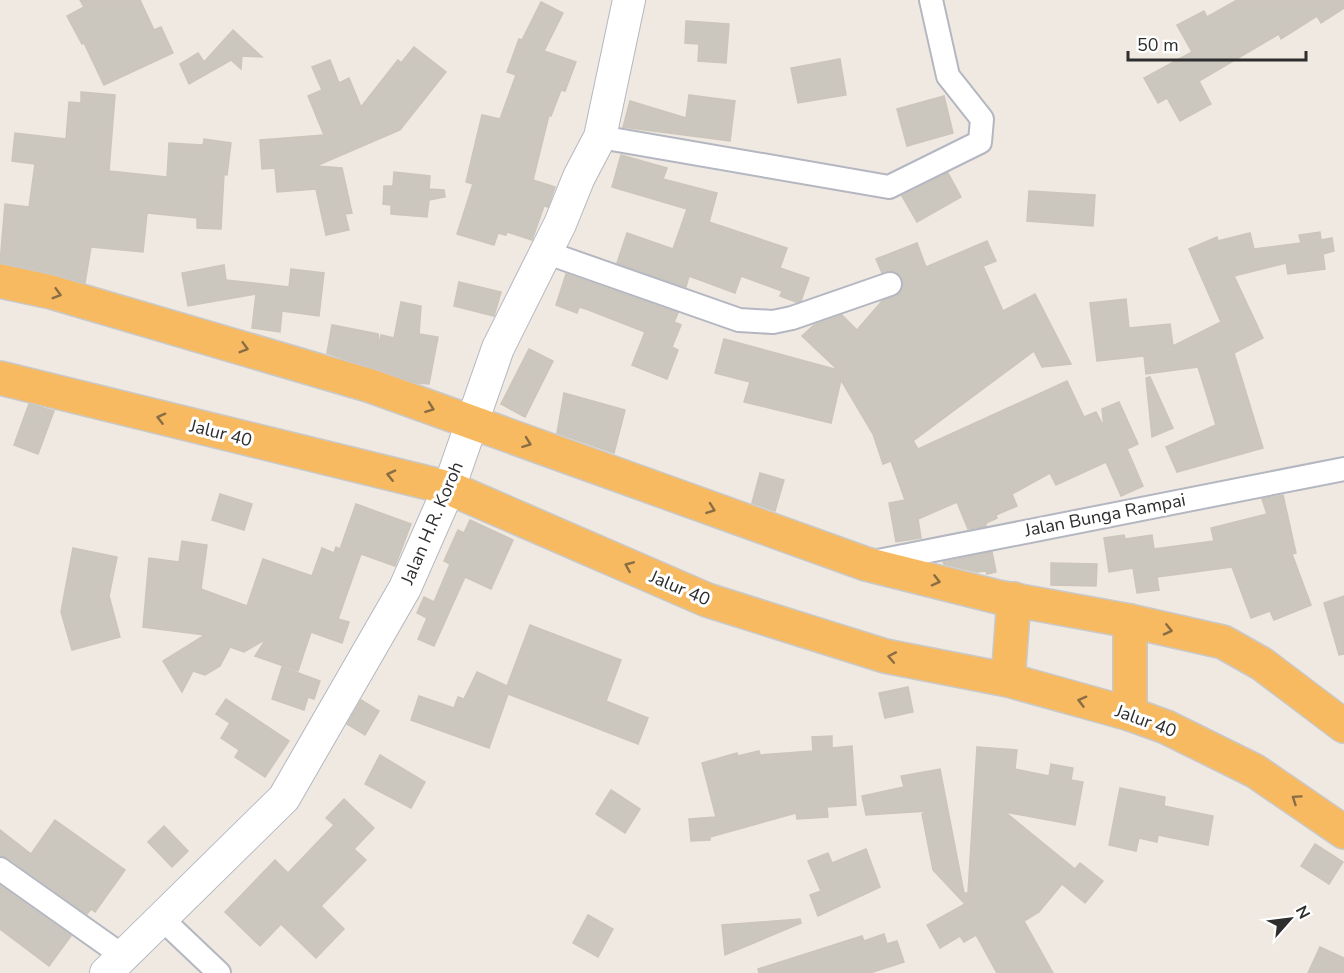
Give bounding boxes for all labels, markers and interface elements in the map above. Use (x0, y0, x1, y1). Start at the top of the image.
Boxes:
scale bar (1128, 24, 1306, 62)
text: 50 m (1137, 33, 1179, 57)
one-way arrow (52, 286, 62, 299)
one-way arrow (238, 341, 249, 353)
one-way arrow (424, 400, 435, 413)
one-way arrow (157, 413, 167, 426)
street label: Jalur 40 (186, 413, 255, 452)
one-way arrow (522, 436, 532, 449)
street label: Jalan H.R. Koroh (395, 458, 469, 589)
one-way arrow (387, 469, 397, 482)
street label: Jalan Bunga Rampai (1021, 488, 1188, 543)
one-way arrow (705, 501, 716, 514)
one-way arrow (624, 561, 635, 573)
street label: Jalur 40 (645, 564, 714, 611)
one-way arrow (931, 574, 941, 587)
one-way arrow (1163, 622, 1173, 635)
one-way arrow (887, 651, 897, 664)
one-way arrow (1077, 696, 1088, 708)
street label: Jalur 40 (1111, 699, 1180, 743)
one-way arrow (1292, 795, 1303, 806)
north arrow (1260, 889, 1320, 949)
text: N (1290, 902, 1315, 923)

